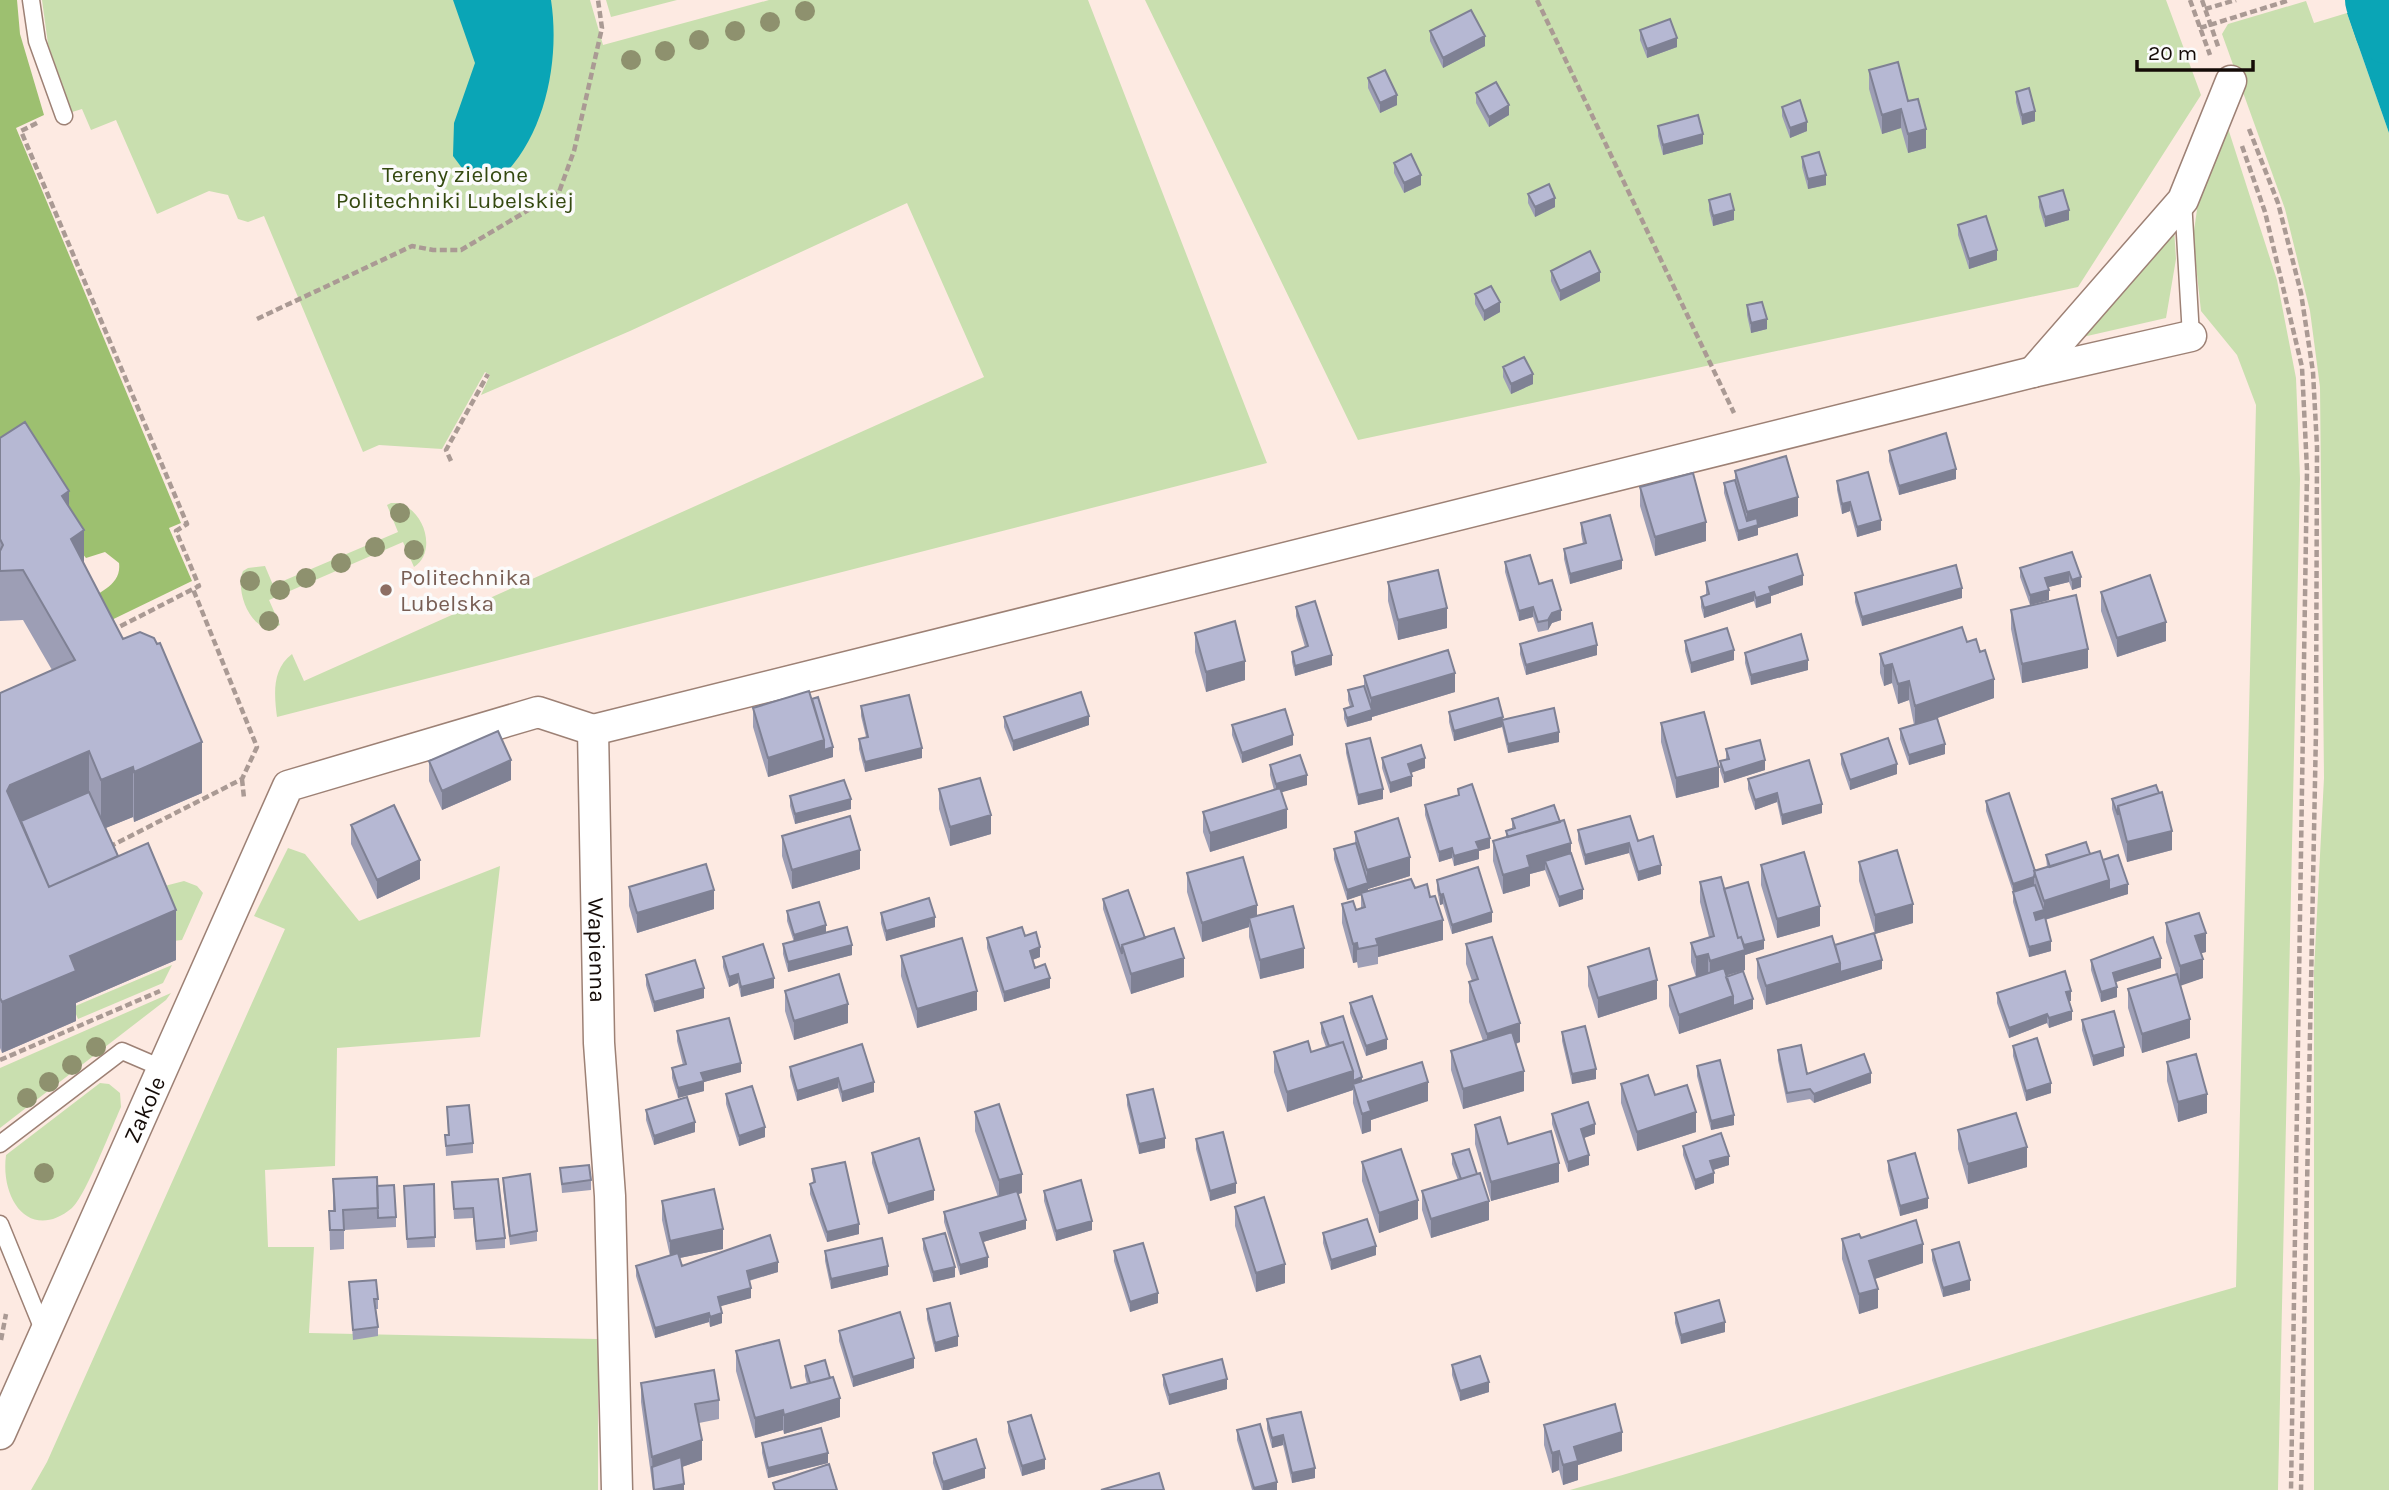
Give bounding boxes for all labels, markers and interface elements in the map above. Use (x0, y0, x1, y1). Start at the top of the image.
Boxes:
scale bar (2137, 28, 2252, 72)
text: 20 m (2148, 41, 2197, 65)
park label: Tereny zielone Politechniki Lubelskiej (336, 161, 574, 214)
place label: Politechnika Lubelska (400, 564, 531, 617)
marker: Politechnika Lubelska (378, 582, 394, 598)
street label: Wapienna (583, 897, 612, 1003)
street label: Zakole (118, 1072, 171, 1147)

